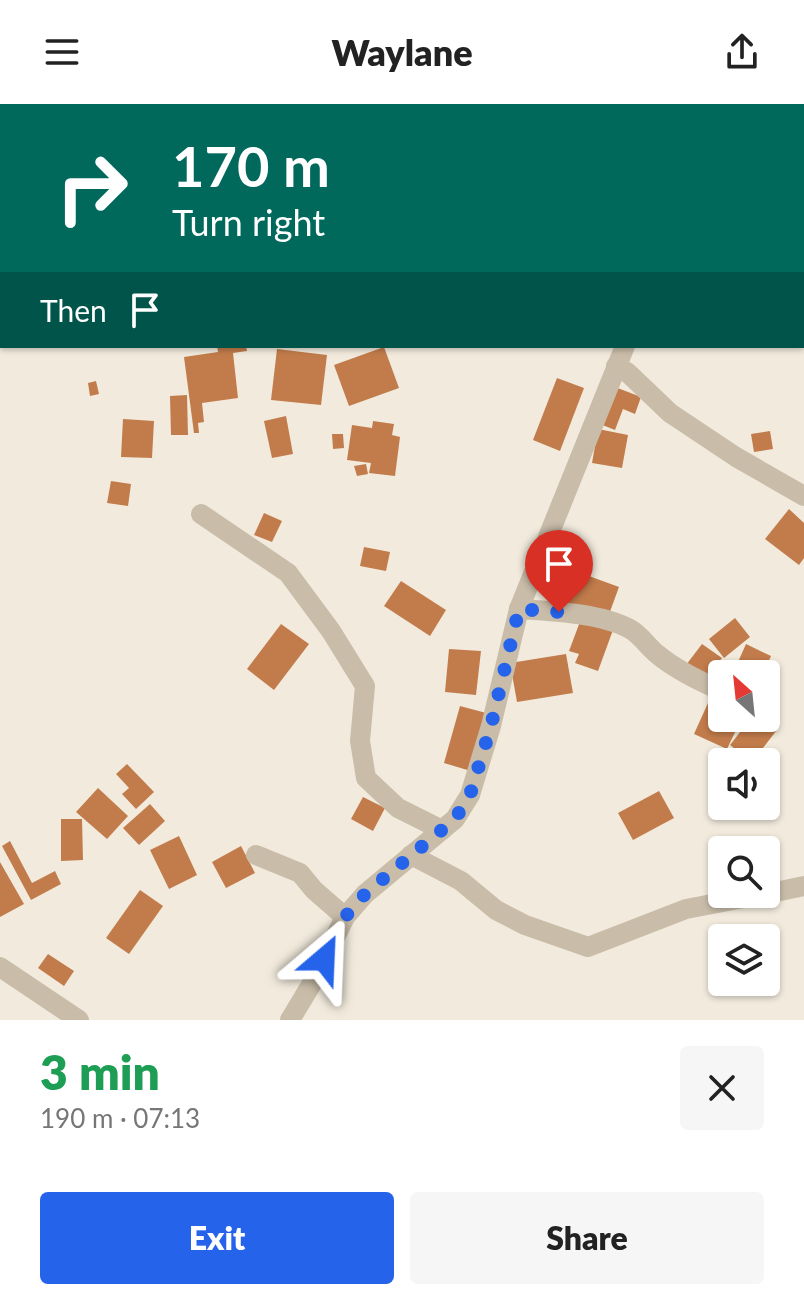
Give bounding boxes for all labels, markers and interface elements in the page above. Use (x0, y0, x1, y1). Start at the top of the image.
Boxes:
icon: menu (40, 30, 84, 74)
text: Waylane (331, 30, 473, 74)
icon: share (720, 30, 764, 74)
text: 170 m (172, 132, 330, 199)
icon: right (40, 136, 144, 240)
text: Turn right (172, 200, 325, 244)
icon: arrive (123, 288, 167, 332)
text: Then (40, 292, 107, 328)
pin (525, 530, 593, 612)
icon: arrive (537, 542, 581, 586)
north arrow (708, 660, 780, 732)
map controls (708, 660, 780, 996)
button: sound (708, 748, 780, 820)
button: search (708, 836, 780, 908)
position arrow (282, 917, 366, 1001)
button: layers (708, 924, 780, 996)
text: 3 min (40, 1043, 160, 1100)
button: close (680, 1046, 764, 1130)
text: 190 m · 07:13 (40, 1102, 200, 1134)
button: Exit (40, 1192, 394, 1284)
button: Share (410, 1192, 764, 1284)

